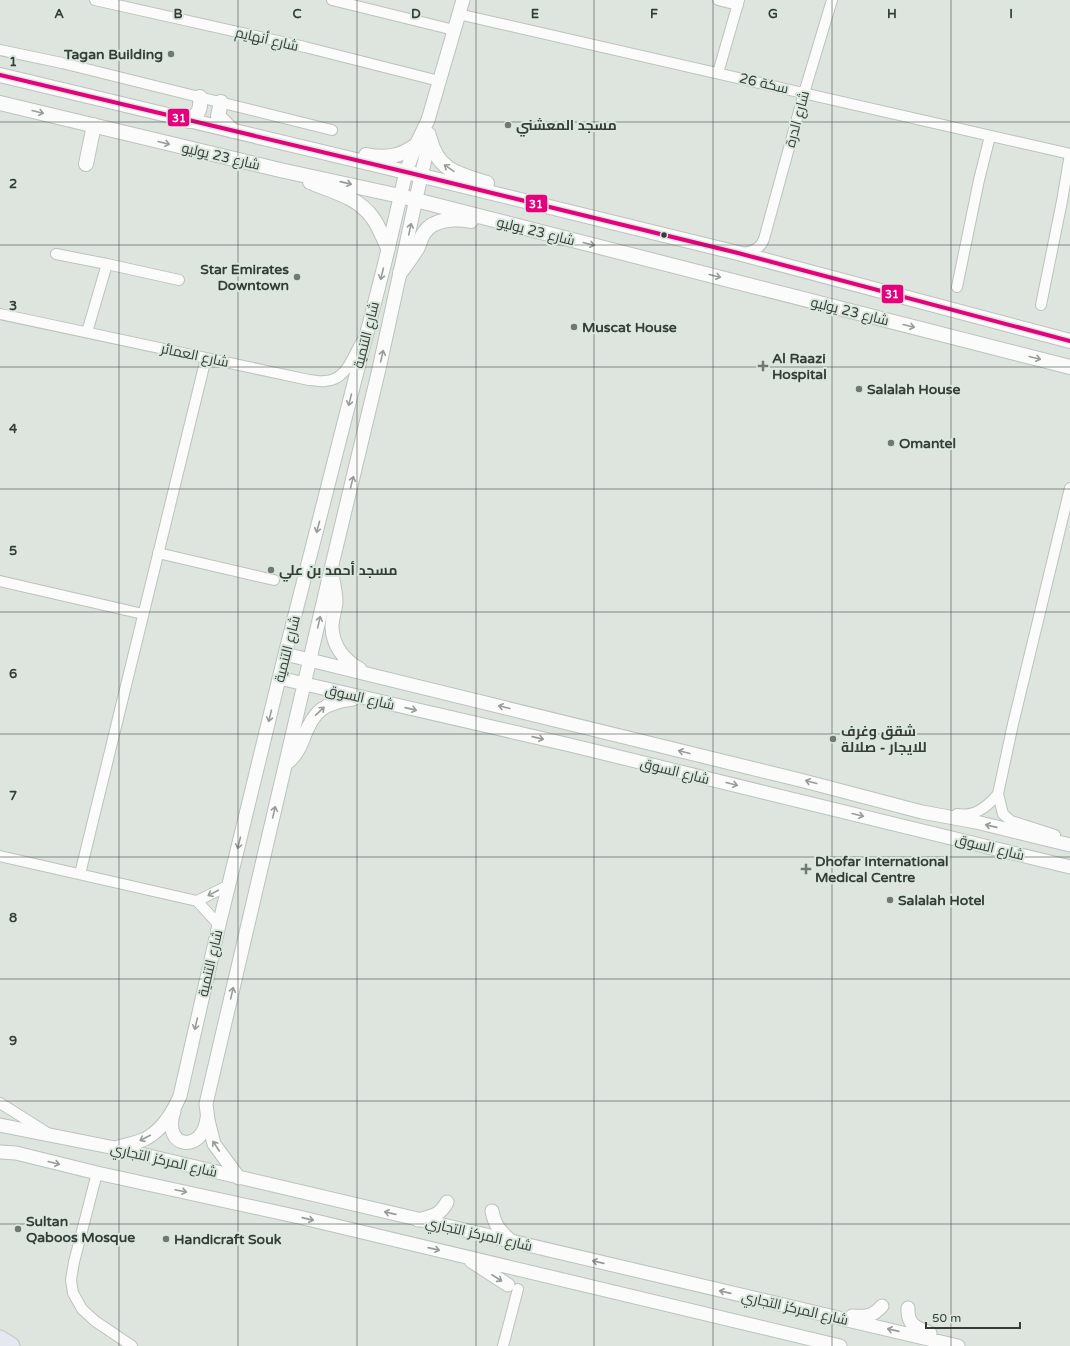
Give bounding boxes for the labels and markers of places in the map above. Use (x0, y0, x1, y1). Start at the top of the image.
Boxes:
place label: Tagan Building (63, 46, 163, 63)
marker: Tagan Building (166, 49, 176, 59)
place label: مسجد المعشني (516, 117, 617, 137)
marker: مسجد المعشني (503, 120, 513, 130)
unlabelled marker (659, 230, 669, 240)
place label: Star Emirates Downtown (200, 261, 289, 294)
marker: Star Emirates Downtown (292, 272, 302, 282)
place label: Muscat House (582, 319, 677, 336)
marker: Muscat House (569, 322, 579, 332)
place label: Al Raazi Hospital (772, 350, 827, 383)
marker: Al Raazi Hospital (757, 360, 769, 372)
place label: Salalah House (867, 381, 960, 398)
marker: Salalah House (854, 384, 864, 394)
place label: Omantel (899, 435, 956, 452)
marker: Omantel (886, 438, 896, 448)
place label: مسجد أحمد بن علي (279, 561, 398, 582)
marker: مسجد أحمد بن علي (266, 565, 276, 575)
place label: شقق وغرف للايجار - صلالة (841, 723, 927, 756)
marker: شقق وغرف للايجار - صلالة (828, 734, 838, 744)
place label: Dhofar International Medical Centre (815, 853, 949, 886)
marker: Dhofar International Medical Centre (800, 863, 812, 875)
place label: Salalah Hotel (898, 892, 985, 909)
marker: Salalah Hotel (885, 895, 895, 905)
place label: Sultan Qaboos Mosque (26, 1213, 135, 1246)
marker: Sultan Qaboos Mosque (13, 1224, 23, 1234)
place label: Handicraft Souk (174, 1231, 282, 1248)
marker: Handicraft Souk (161, 1234, 171, 1244)

